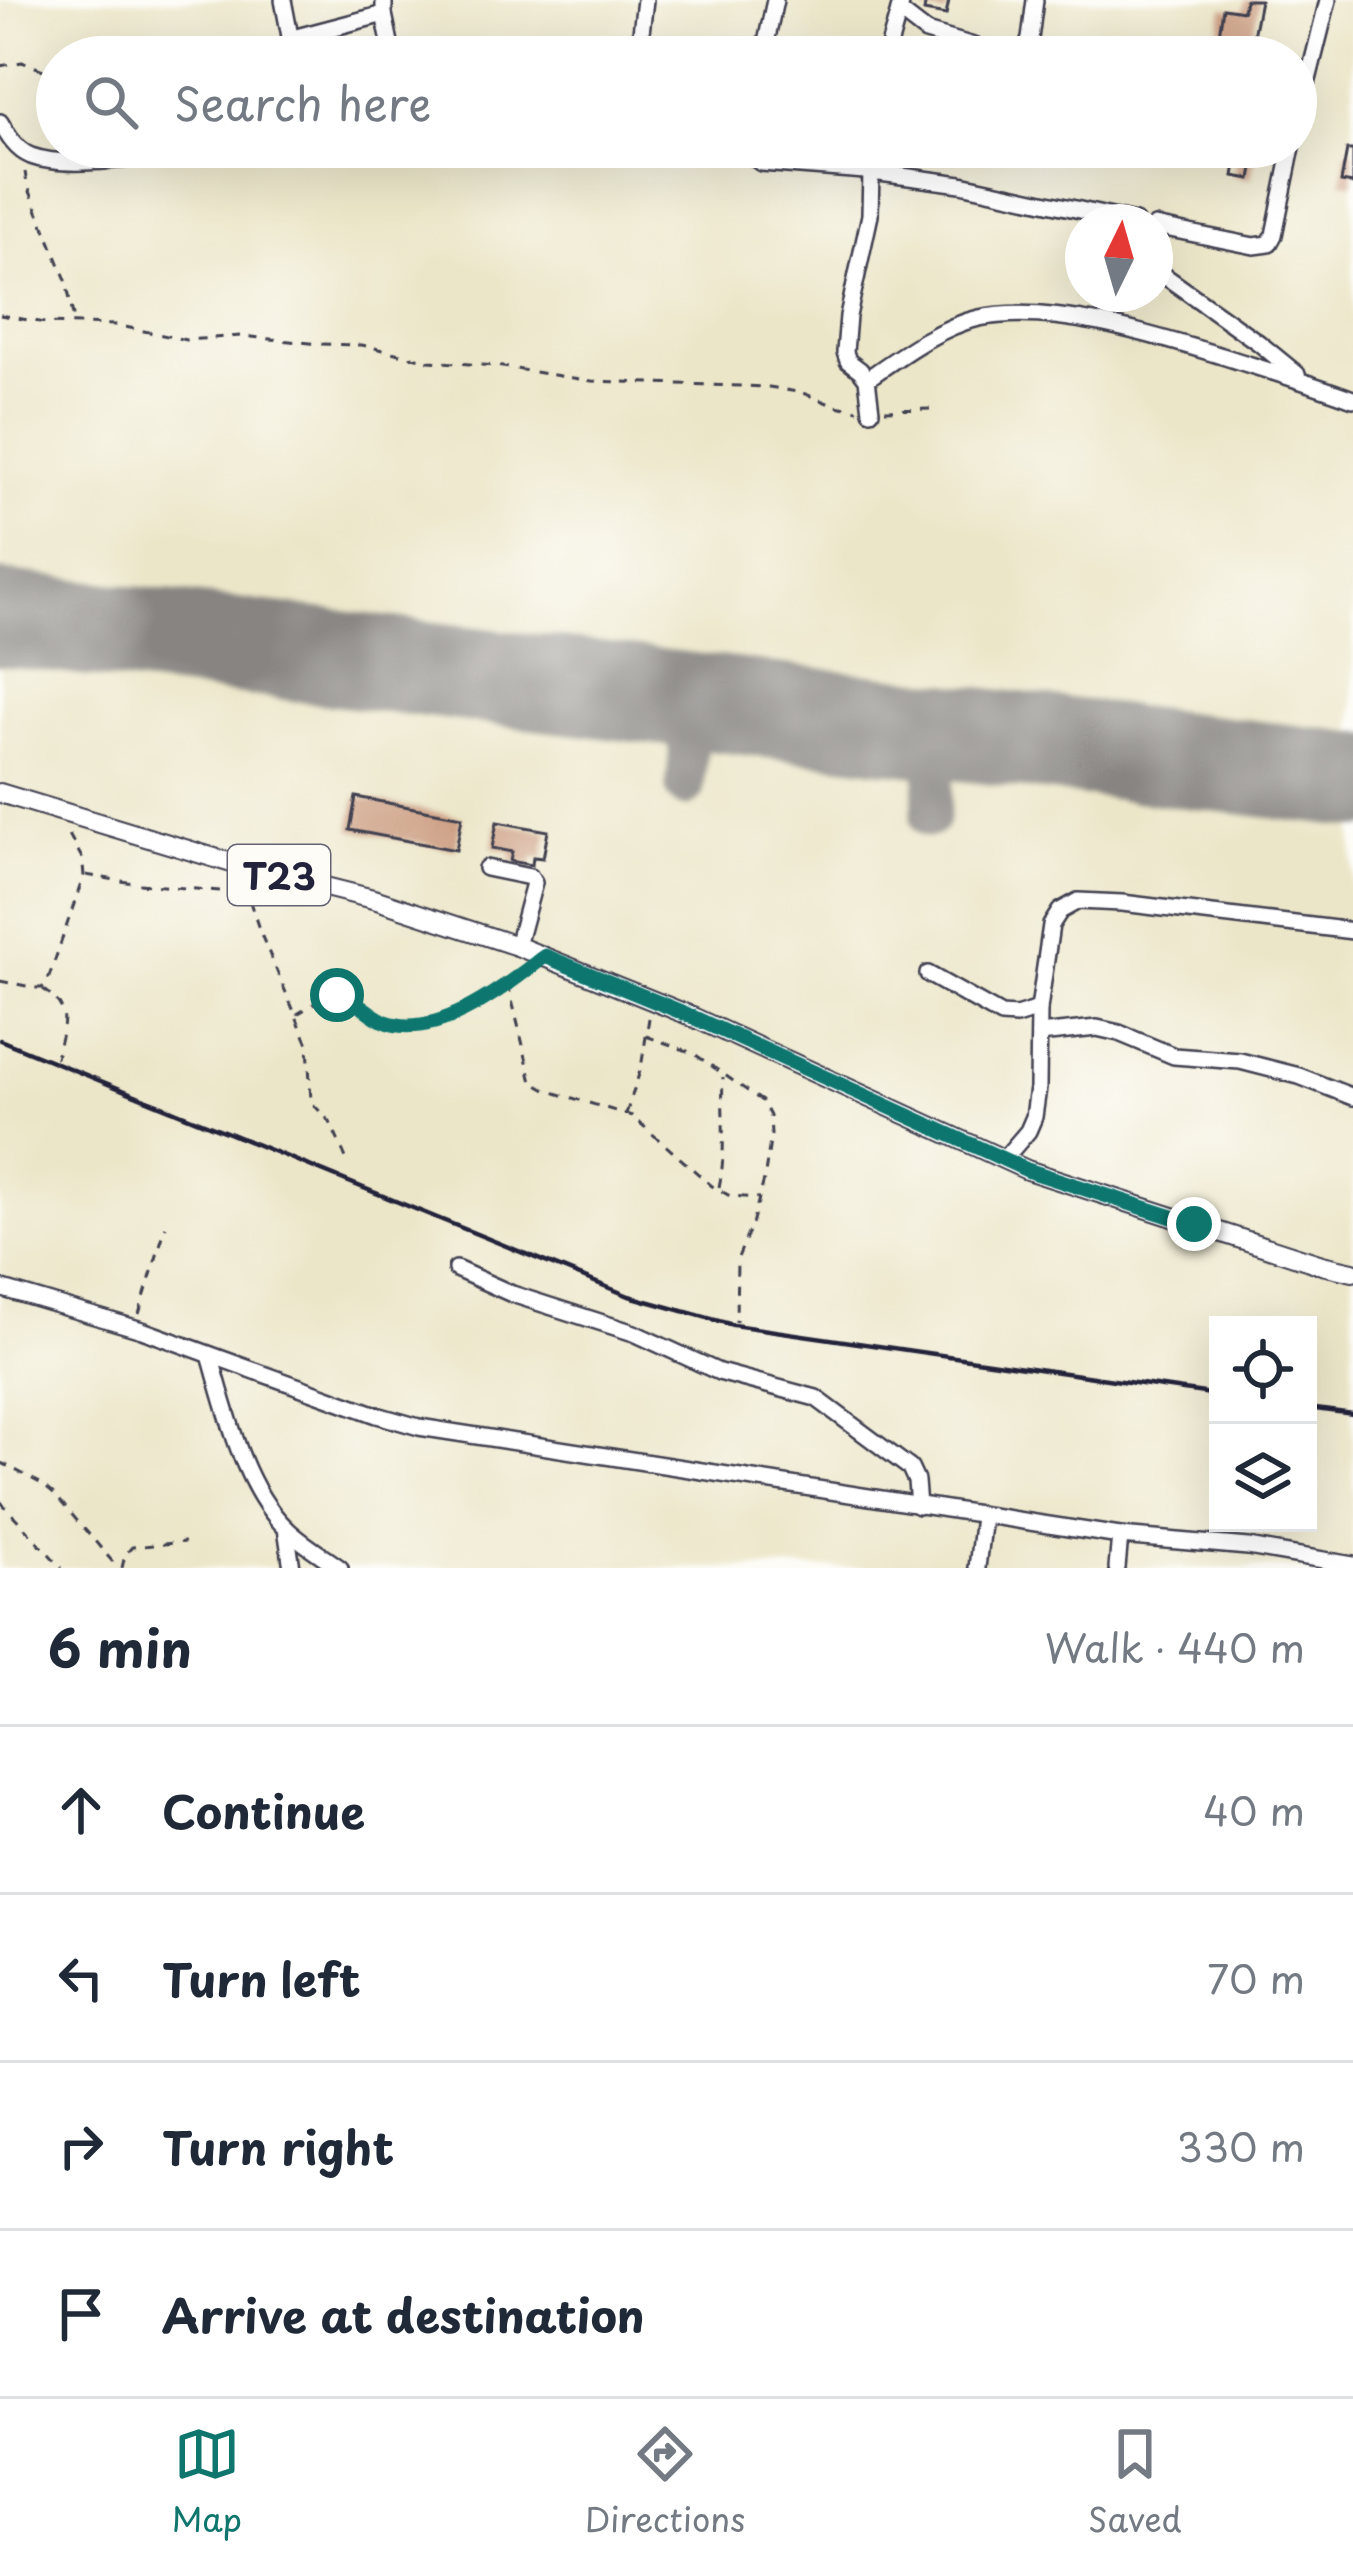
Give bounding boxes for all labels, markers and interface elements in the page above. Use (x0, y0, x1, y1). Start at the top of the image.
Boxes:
search box (36, 36, 1317, 168)
text: Search here (174, 68, 431, 136)
icon: search (78, 69, 144, 135)
north arrow (1065, 204, 1173, 312)
road number: T23 (228, 845, 330, 905)
route start (310, 968, 364, 1022)
route end (1167, 1197, 1221, 1251)
map controls (1209, 1316, 1317, 1532)
button: locate (1209, 1316, 1317, 1424)
button: layers (1209, 1424, 1317, 1532)
text: 6 min (48, 1608, 192, 1685)
text: Walk · 440 m (1045, 1617, 1305, 1676)
text: Continue (162, 1776, 365, 1844)
icon: ahead (48, 1777, 114, 1843)
text: 40 m (1203, 1780, 1305, 1839)
text: Turn left (162, 1944, 361, 2012)
icon: left (48, 1945, 114, 2011)
text: 70 m (1207, 1948, 1305, 2007)
text: Turn right (162, 2112, 394, 2180)
icon: right (48, 2113, 114, 2179)
text: 330 m (1177, 2116, 1305, 2175)
text: Arrive at destination (162, 2280, 645, 2348)
icon: arrive (48, 2281, 114, 2347)
tab: Map (171, 2421, 242, 2543)
tab: Directions (585, 2421, 745, 2543)
tab: Saved (1088, 2421, 1182, 2543)

